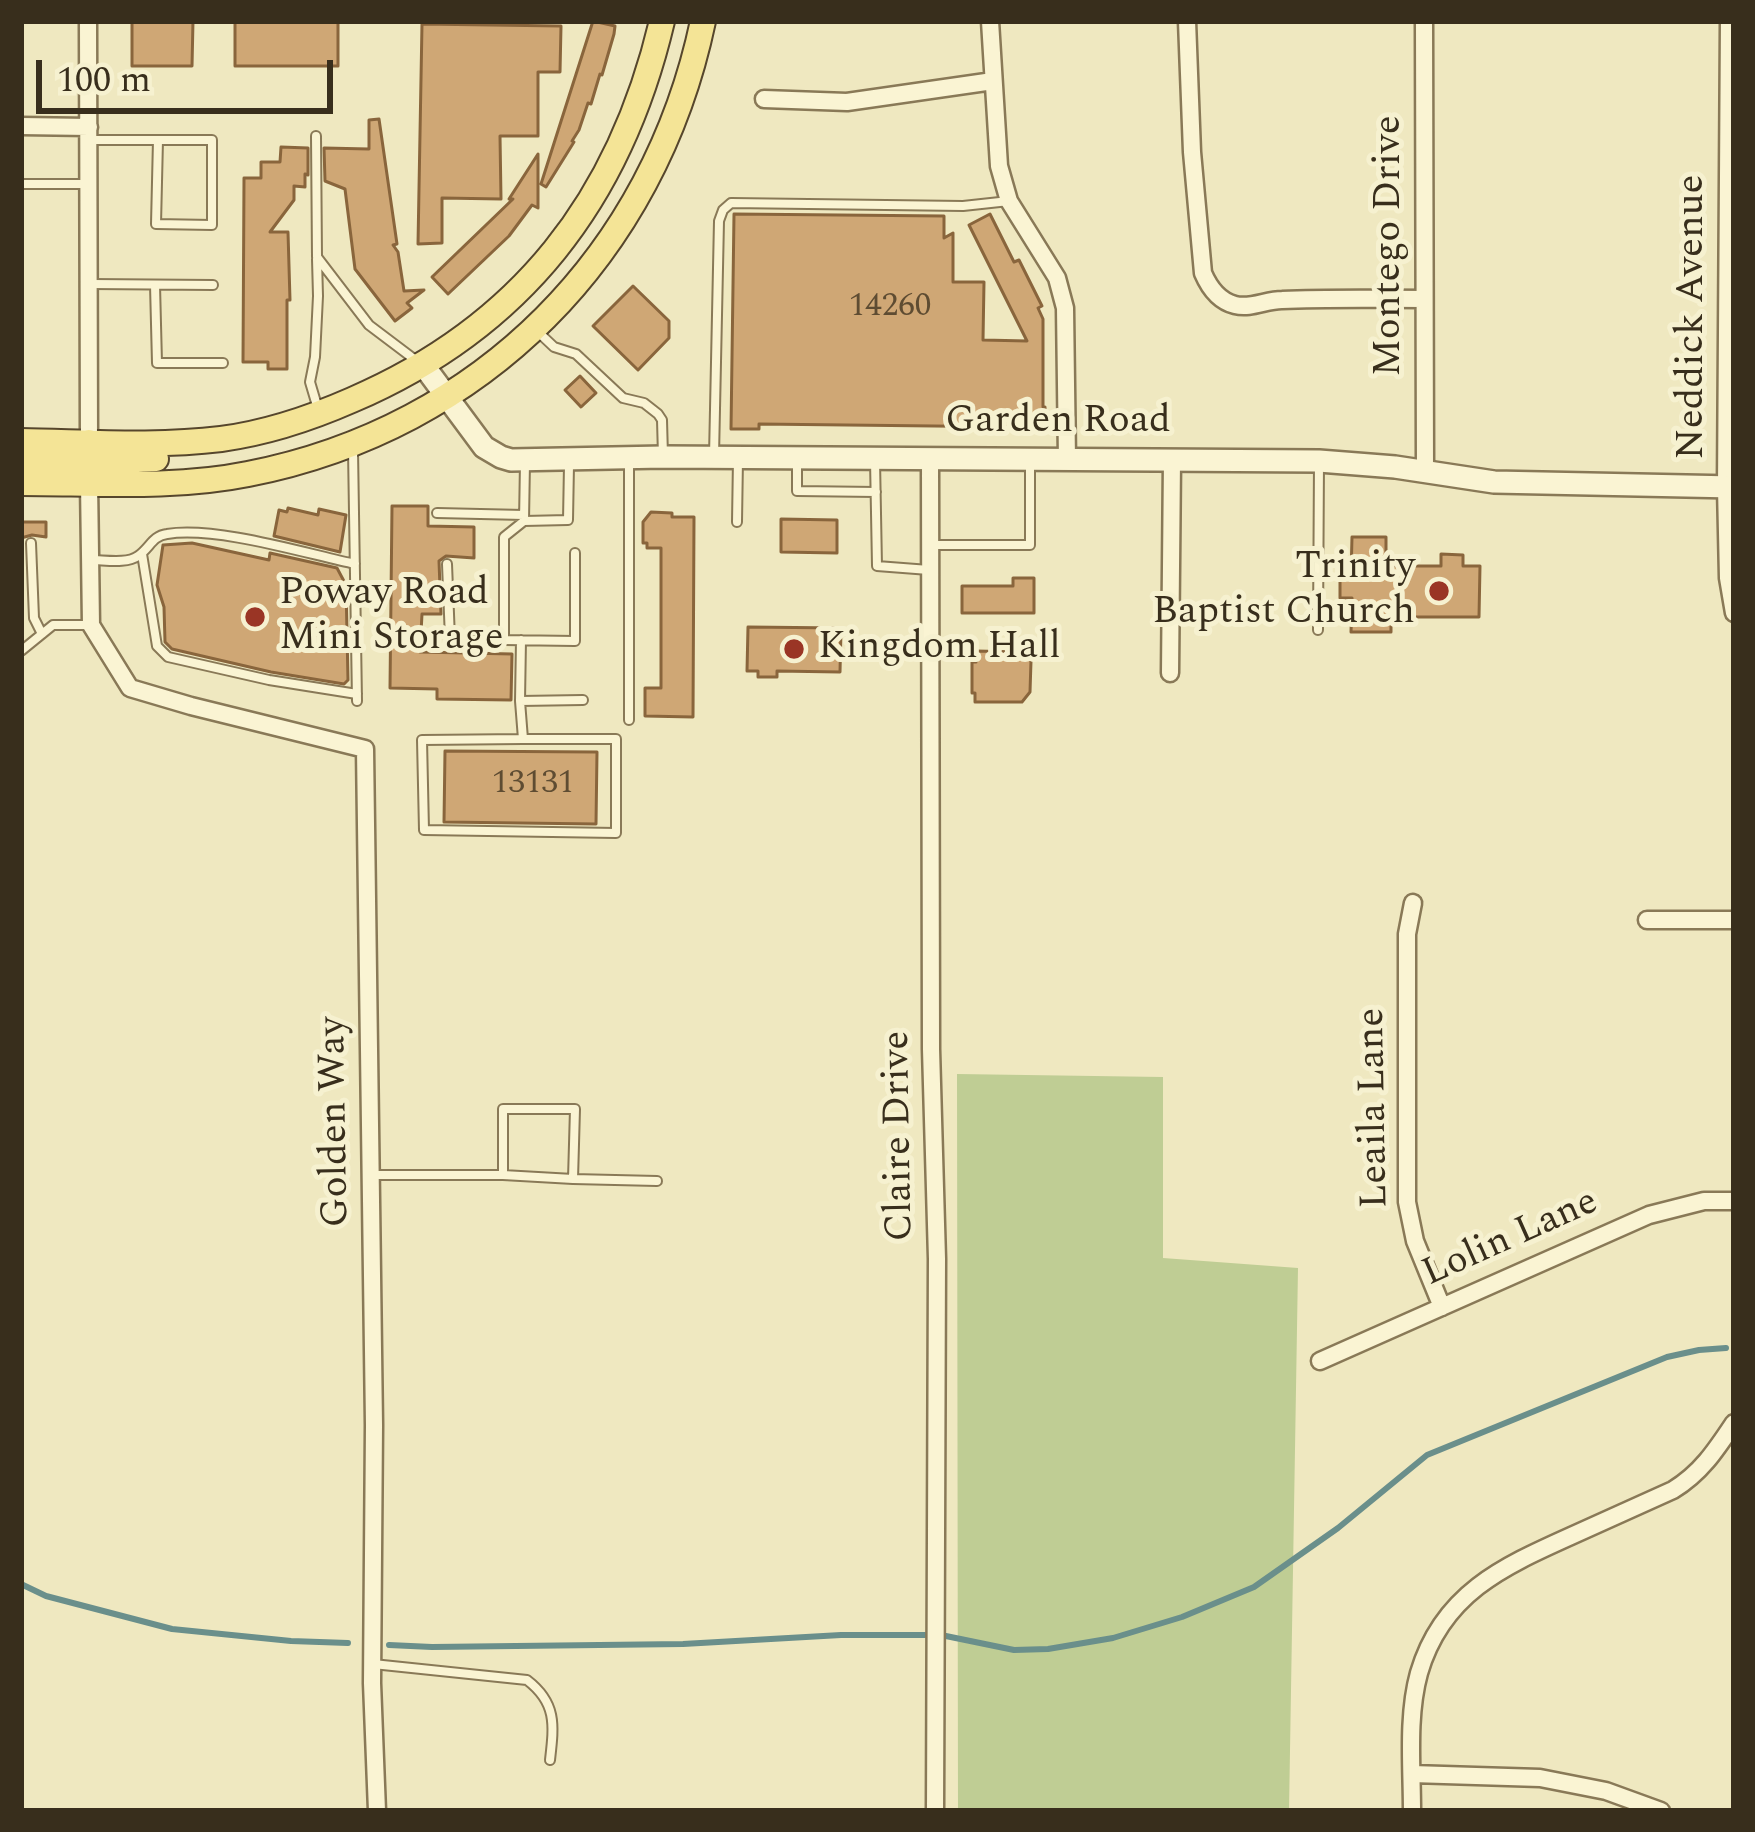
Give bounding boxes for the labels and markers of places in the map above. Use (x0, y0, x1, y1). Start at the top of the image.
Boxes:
place label: Trinity Baptist Church (1152, 546, 1415, 637)
place label: Poway Road Mini Storage (279, 572, 504, 663)
marker: Trinity Baptist Church (1426, 578, 1452, 604)
marker: Poway Road Mini Storage (242, 604, 268, 630)
place label: Kingdom Hall (818, 626, 1061, 672)
marker: Kingdom Hall (781, 636, 807, 662)

